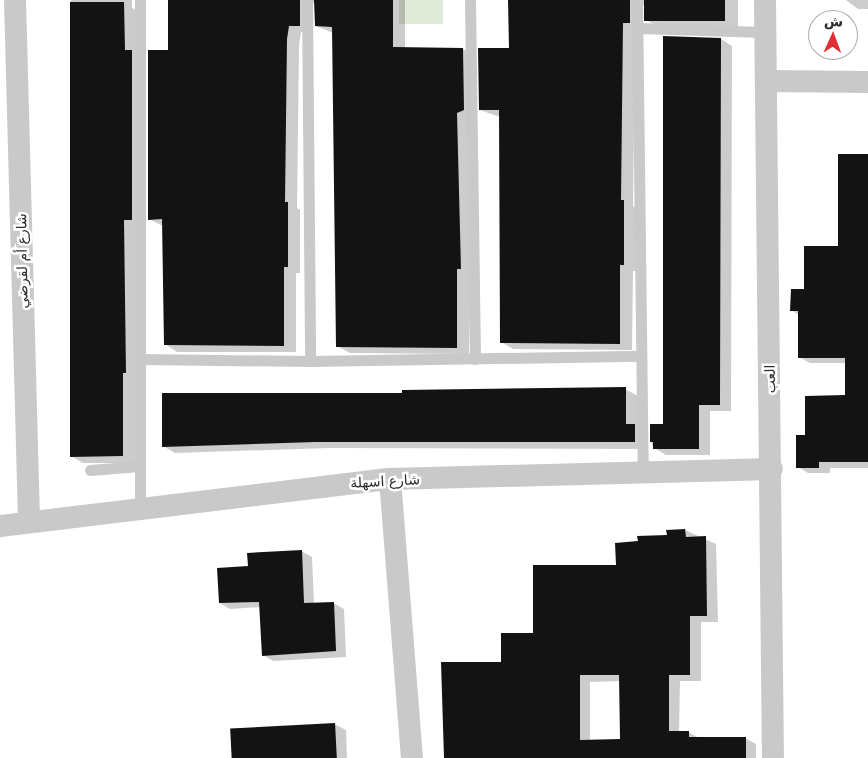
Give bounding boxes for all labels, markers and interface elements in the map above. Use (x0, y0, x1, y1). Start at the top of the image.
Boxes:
north arrow (808, 10, 858, 60)
text: ش (824, 13, 843, 29)
street label: شارع أم لقرضي (13, 213, 31, 309)
street label: العب (761, 365, 779, 393)
street label: شارع اسهلة (350, 471, 420, 491)

